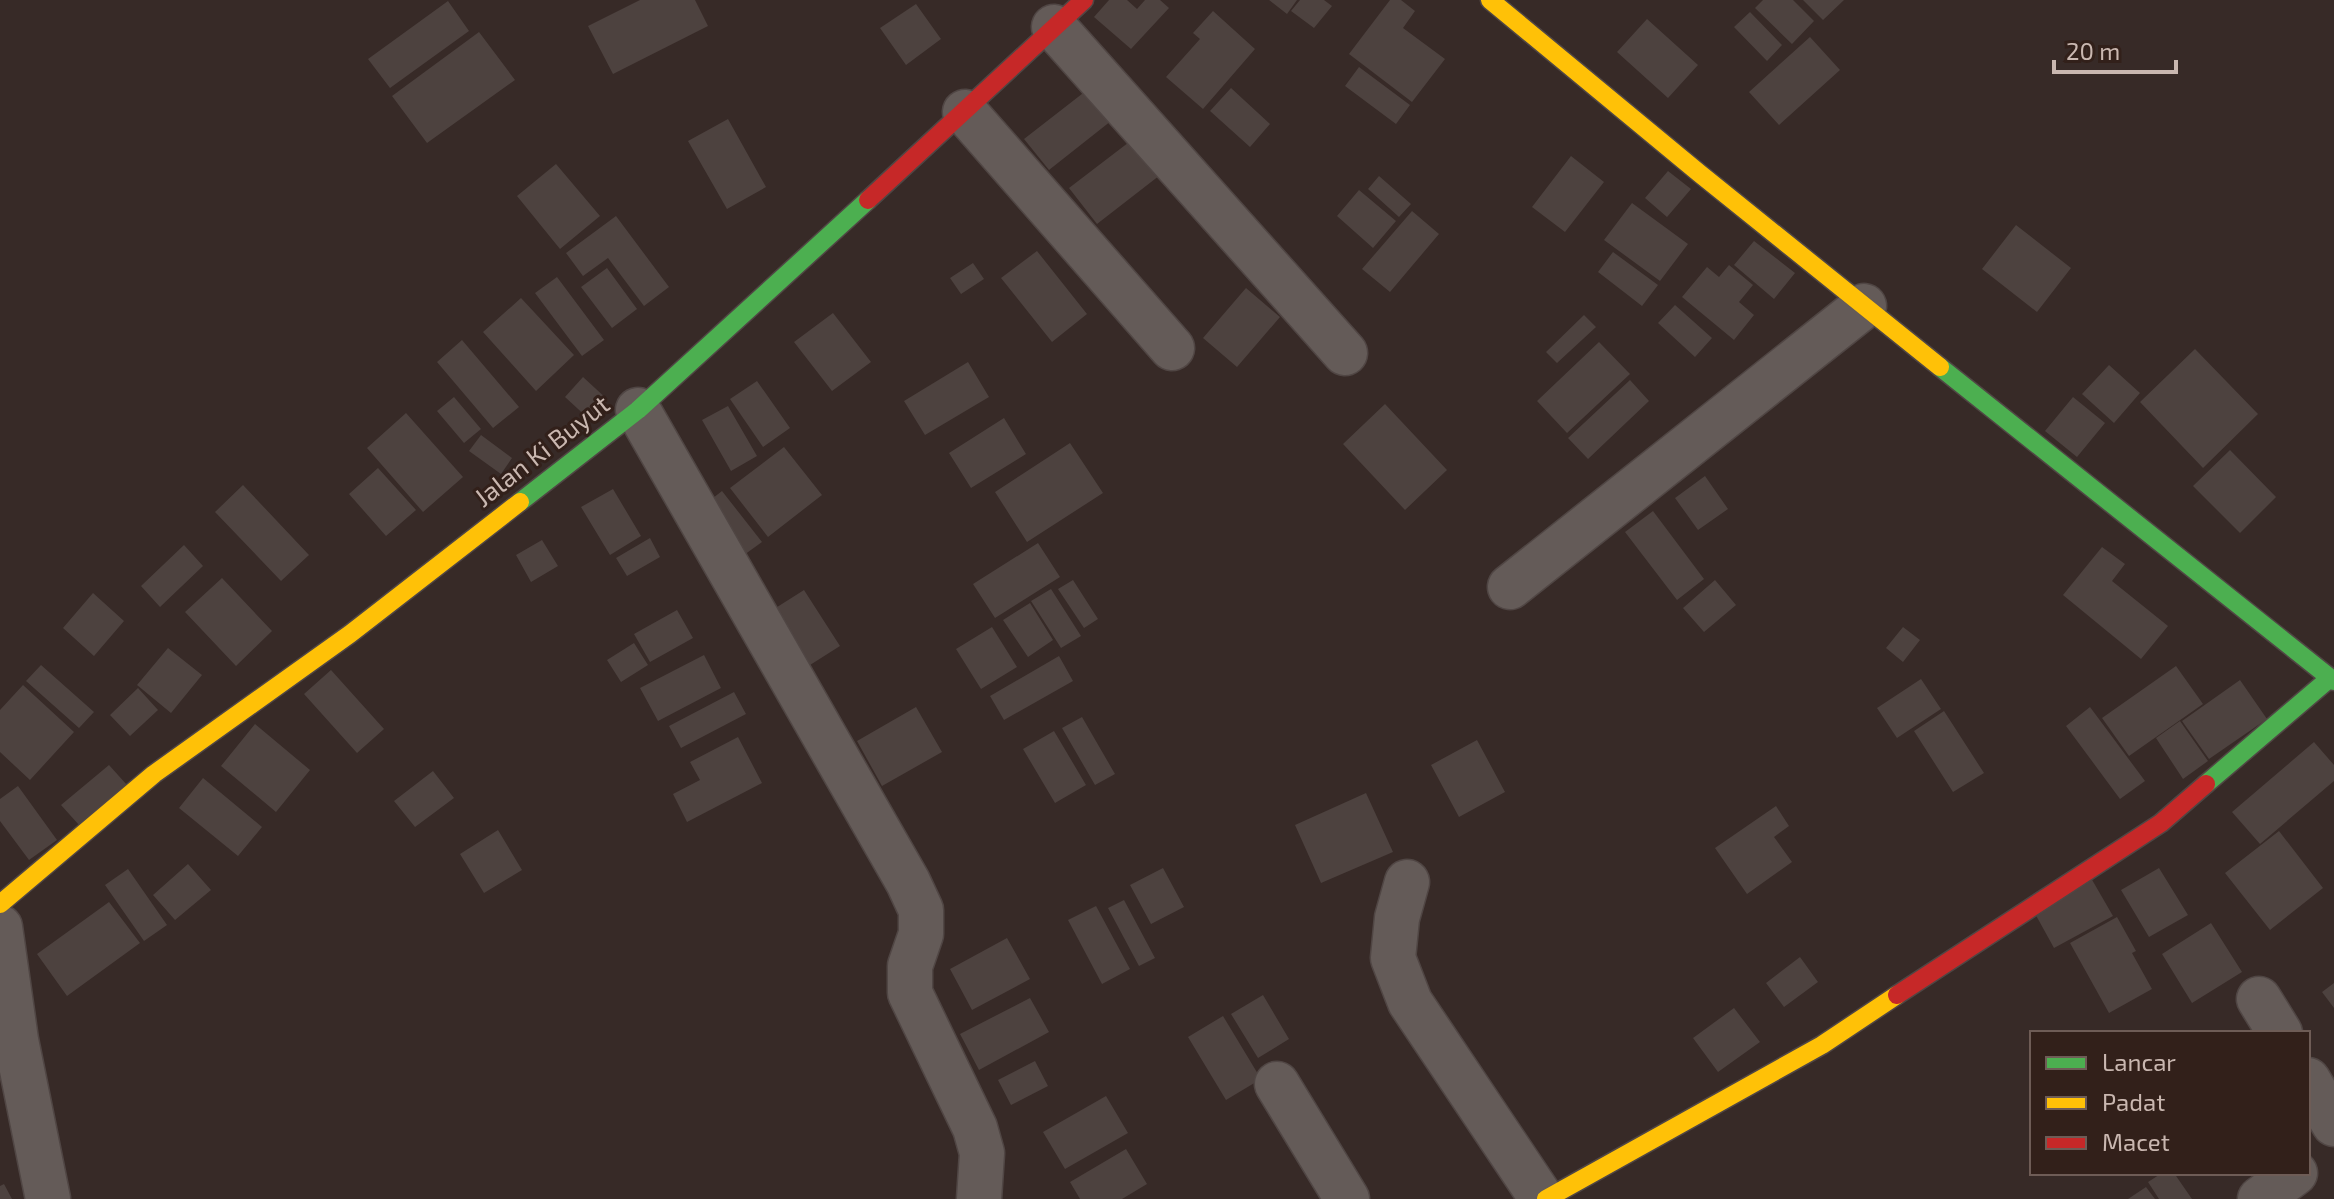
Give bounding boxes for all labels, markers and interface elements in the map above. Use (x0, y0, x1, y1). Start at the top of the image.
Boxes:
scale bar (2054, 24, 2176, 74)
text: 20 m (2066, 36, 2120, 65)
street label: Jalan Ki Buyut (467, 387, 615, 512)
legend (2030, 1031, 2310, 1175)
text: Lancar (2102, 1047, 2176, 1076)
text: Padat (2102, 1087, 2165, 1116)
text: Macet (2102, 1127, 2170, 1156)

